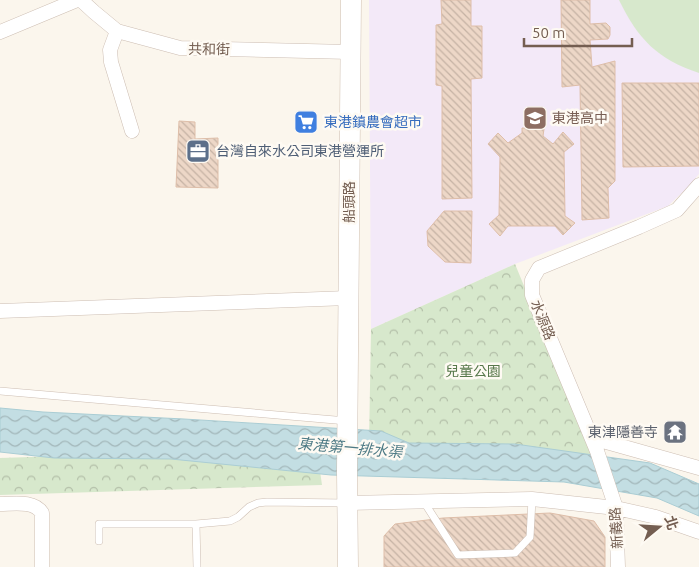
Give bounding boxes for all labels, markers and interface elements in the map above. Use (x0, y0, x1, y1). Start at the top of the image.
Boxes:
scale bar (524, 15, 632, 47)
text: 50 m (532, 24, 565, 41)
street label: 共和街 (188, 41, 230, 57)
school or university icon: 東港高中 (522, 105, 548, 131)
supermarket icon: 東港鎮農會超市 (293, 109, 319, 135)
place label: 東港高中 (552, 110, 608, 126)
place label: 東港鎮農會超市 (324, 114, 422, 130)
office icon: 台灣自來水公司東港營運所 (185, 138, 211, 164)
place label: 台灣自來水公司東港營運所 (216, 143, 384, 159)
street label: 船頭路 (341, 181, 357, 223)
street label: 水源路 (528, 298, 558, 342)
park label: 兒童公園 (445, 363, 501, 379)
temple icon: 東津隱善寺 (662, 419, 688, 445)
place label: 東津隱善寺 (588, 424, 658, 440)
water label: 東港第一排水渠 (297, 434, 405, 461)
north arrow (634, 502, 684, 552)
street label: 新義路 (607, 506, 625, 550)
text: 北 (662, 514, 681, 532)

